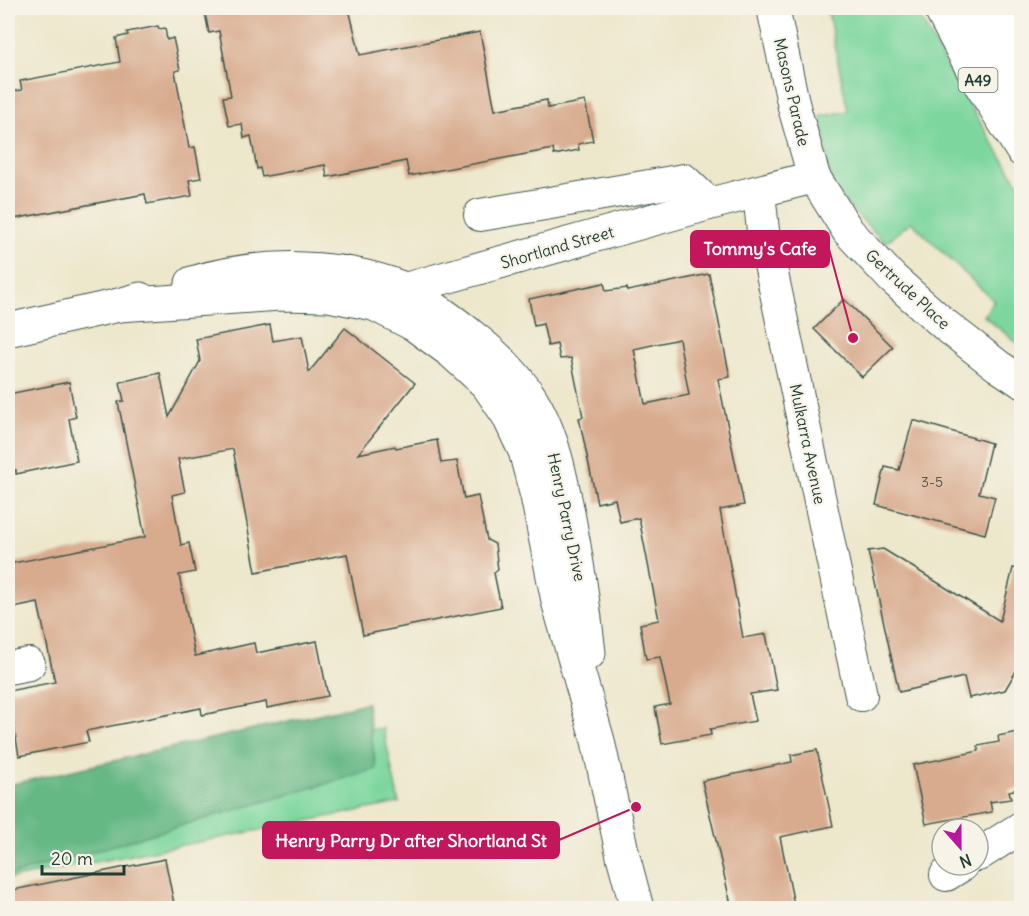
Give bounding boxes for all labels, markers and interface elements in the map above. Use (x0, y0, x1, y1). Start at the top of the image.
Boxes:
street label: Masons Parade (770, 36, 814, 148)
road number: A49 (958, 68, 998, 92)
street label: Shortland Street (498, 221, 617, 273)
callout: Tommy's Cafe (691, 231, 829, 267)
text: Tommy's Cafe (703, 237, 817, 260)
street label: Gertrude Place (862, 245, 954, 333)
street label: Mulkarra Avenue (785, 382, 831, 506)
street label: Henry Parry Drive (544, 451, 590, 583)
house number: 3-5 (921, 473, 943, 491)
north arrow (930, 817, 990, 877)
callout: Henry Parry Dr after Shortland St (263, 822, 559, 858)
text: Henry Parry Dr after Shortland St (275, 829, 548, 852)
scale bar (42, 838, 124, 876)
text: 20 m (51, 847, 93, 870)
text: N (957, 850, 974, 872)

